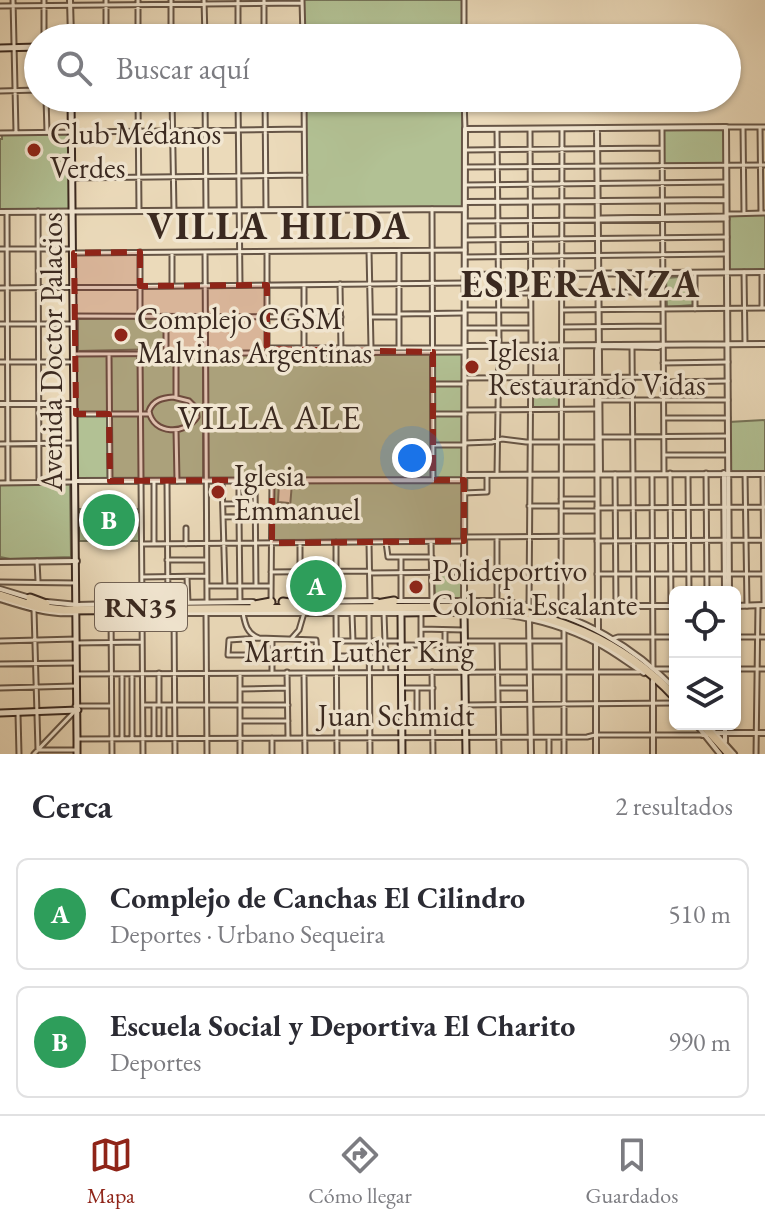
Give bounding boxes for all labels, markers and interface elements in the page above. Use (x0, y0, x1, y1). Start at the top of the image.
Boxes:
search box (24, 24, 741, 112)
icon: search (52, 46, 96, 90)
text: Buscar aquí (116, 49, 250, 88)
place label: Club Médanos Verdes (50, 114, 221, 187)
marker: Club Médanos Verdes (25, 141, 43, 159)
district label: VILLA HILDA (147, 201, 411, 250)
street label: Avenida Doctor Palacios (32, 212, 71, 493)
district label: ESPERANZA (461, 259, 701, 308)
place label: Complejo CGSM Malvinas Argentinas (137, 299, 372, 372)
marker: Complejo CGSM Malvinas Argentinas (112, 326, 130, 344)
place label: Iglesia Restaurando Vidas (488, 331, 706, 404)
marker: Iglesia Restaurando Vidas (463, 358, 481, 376)
district label: VILLA ALE (177, 395, 363, 439)
your location (392, 438, 432, 478)
place label: Iglesia Emmanuel (234, 456, 360, 529)
marker: Iglesia Emmanuel (209, 483, 227, 501)
pin: B (83, 490, 135, 550)
place label: Polideportivo Colonia Escalante (432, 551, 637, 624)
pin: A (290, 556, 342, 616)
marker: Polideportivo Colonia Escalante (407, 578, 425, 596)
road number: RN35 (95, 583, 187, 631)
map controls (669, 586, 741, 730)
button: locate (669, 586, 741, 658)
street label: Martin Luther King (244, 632, 475, 671)
button: layers (669, 658, 741, 730)
street label: Juan Schmidt (315, 696, 475, 735)
text: Cerca (32, 784, 112, 828)
text: 2 resultados (615, 789, 733, 823)
text: Complejo de Canchas El Cilindro (110, 878, 525, 917)
text: A (51, 897, 69, 931)
text: 510 m (668, 897, 731, 931)
text: Deportes · Urbano Sequeira (110, 917, 385, 951)
text: Escuela Social y Deportiva El Charito (110, 1006, 575, 1045)
text: B (52, 1025, 68, 1059)
text: 990 m (668, 1025, 731, 1059)
text: Deportes (110, 1045, 202, 1079)
tab: Mapa (87, 1133, 135, 1210)
tab: Cómo llegar (308, 1133, 412, 1210)
tab: Guardados (585, 1133, 678, 1210)

